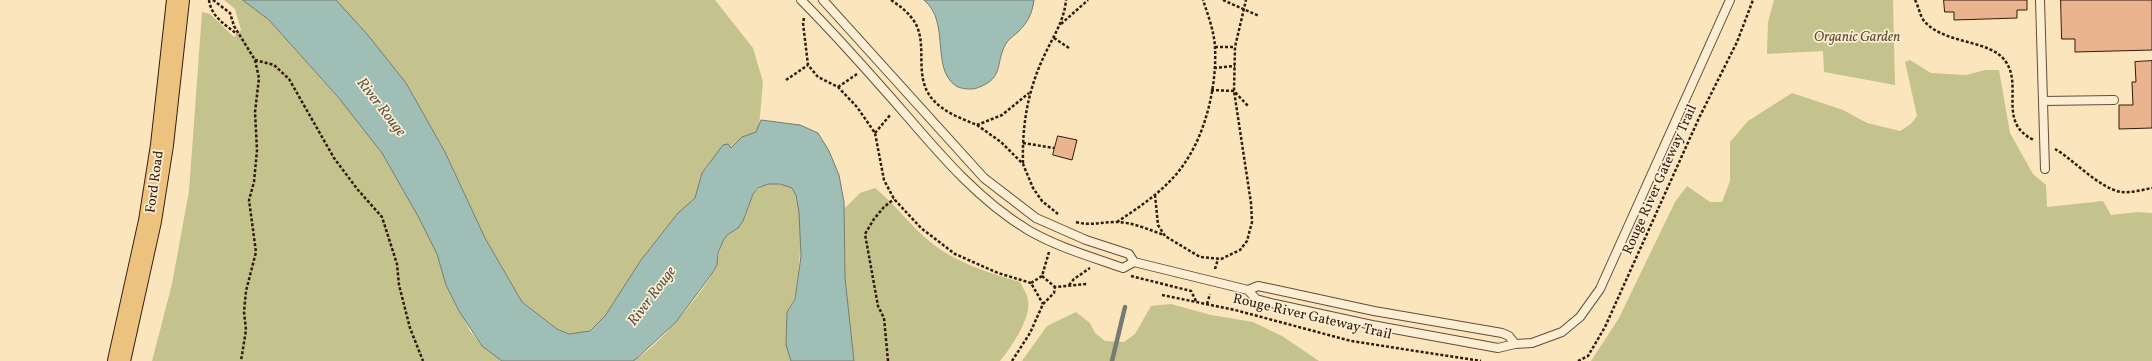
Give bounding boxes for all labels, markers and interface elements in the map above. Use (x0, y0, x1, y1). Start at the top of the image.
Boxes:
park label: Organic Garden (1814, 30, 1900, 46)
water label: River Rouge (351, 75, 409, 141)
street label: Rouge River Gateway Trail (1620, 102, 1702, 258)
street label: Ford Road (143, 150, 169, 214)
water label: River Rouge (625, 264, 681, 330)
street label: Rouge River Gateway Trail (1231, 292, 1393, 344)

